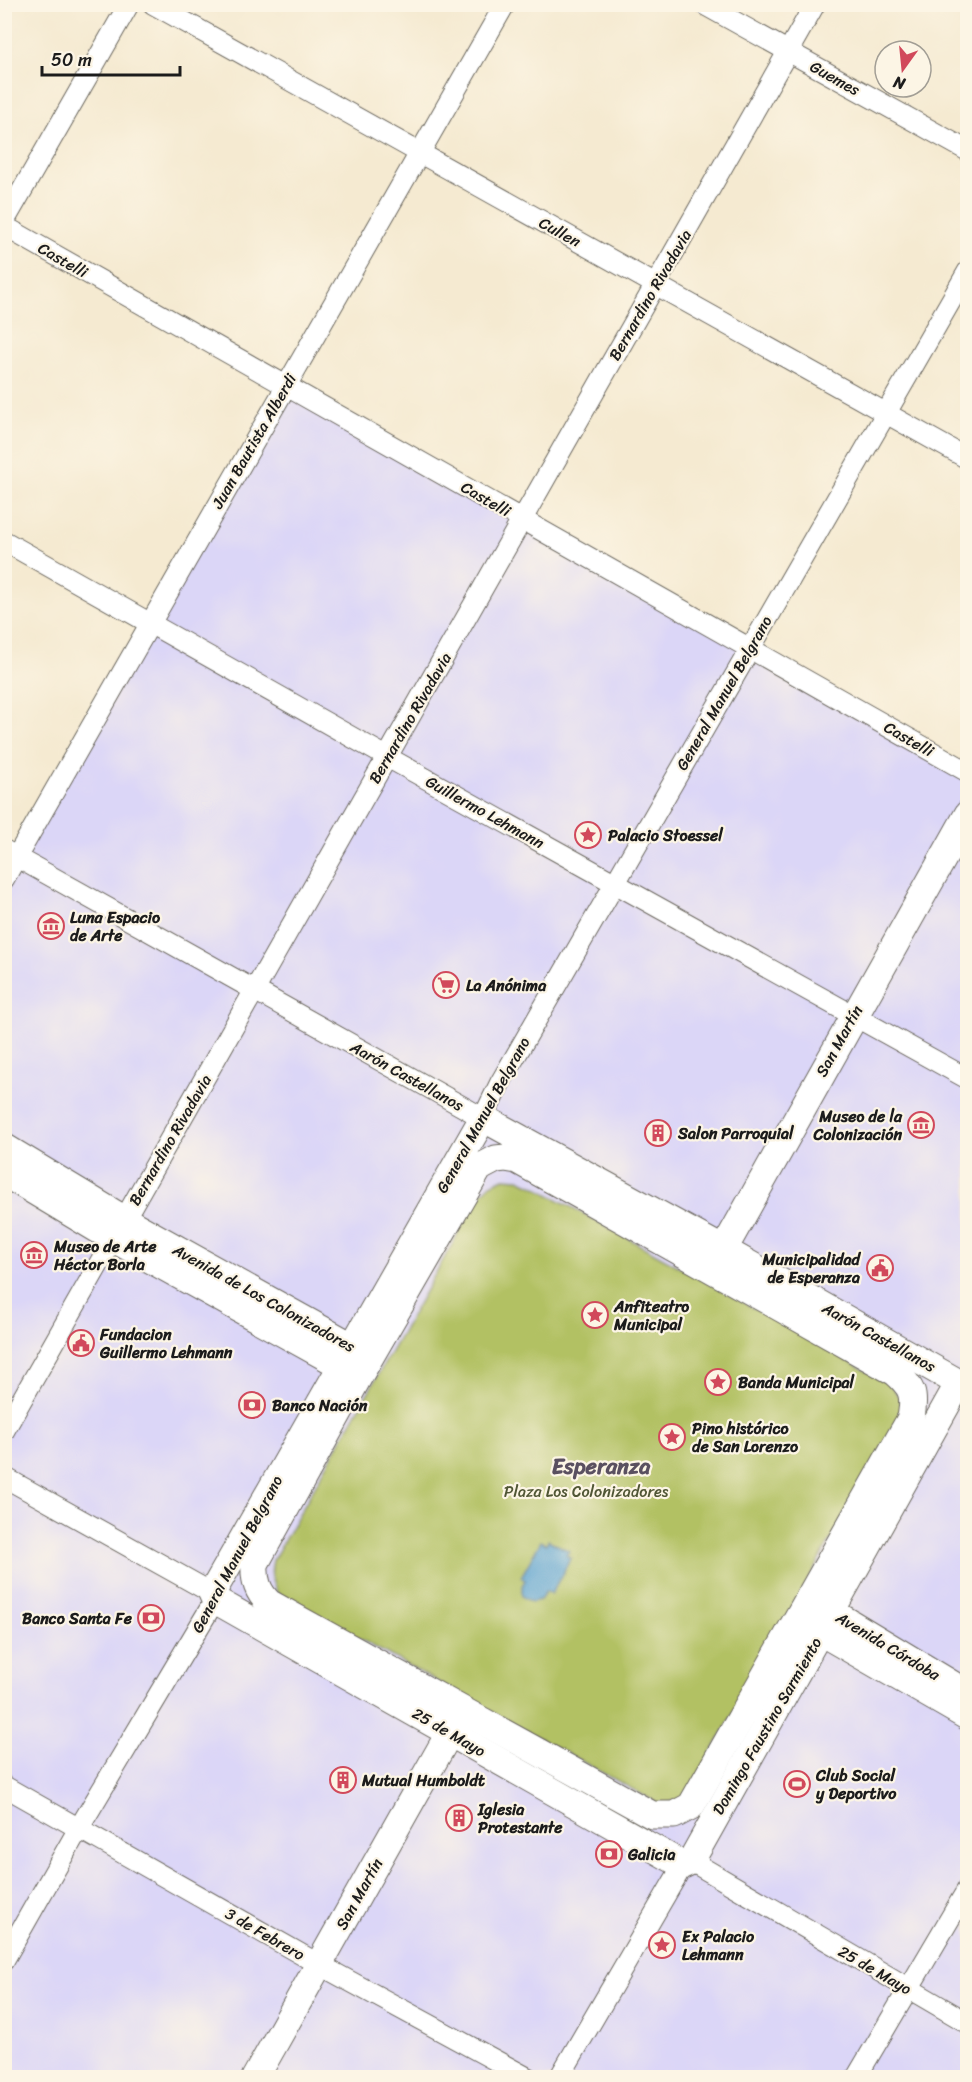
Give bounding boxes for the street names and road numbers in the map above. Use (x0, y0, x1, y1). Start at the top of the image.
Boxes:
street label: Guemes (804, 52, 866, 104)
street label: Cullen (533, 209, 587, 256)
street label: Bernardino Rivadavia (600, 224, 700, 366)
street label: Castelli (32, 234, 94, 286)
street label: Juan Bautista Alberdi (203, 367, 305, 515)
street label: Castelli (455, 473, 517, 525)
street label: General Manuel Belgrano (668, 610, 780, 776)
street label: Bernardino Rivadavia (360, 647, 460, 789)
street label: Castelli (878, 713, 940, 765)
street label: Guillermo Lehmann (420, 767, 550, 857)
street label: San Martín (807, 999, 871, 1082)
street label: General Manuel Belgrano (428, 1031, 538, 1199)
street label: Aarón Castellanos (344, 1032, 470, 1120)
street label: Bernardino Rivadavia (120, 1069, 220, 1211)
street label: Avenida de Los Colonizadores (166, 1235, 362, 1361)
street label: Aarón Castellanos (816, 1293, 942, 1381)
street label: General Manuel Belgrano (183, 1470, 291, 1638)
street label: Avenida Córdoba (829, 1603, 947, 1689)
street label: Domingo Faustino Sarmiento (704, 1631, 830, 1821)
street label: 25 de Mayo (407, 1699, 492, 1765)
street label: San Martín (327, 1852, 391, 1935)
street label: 3 de Febrero (220, 1899, 310, 1969)
street label: 25 de Mayo (833, 1937, 918, 2003)

